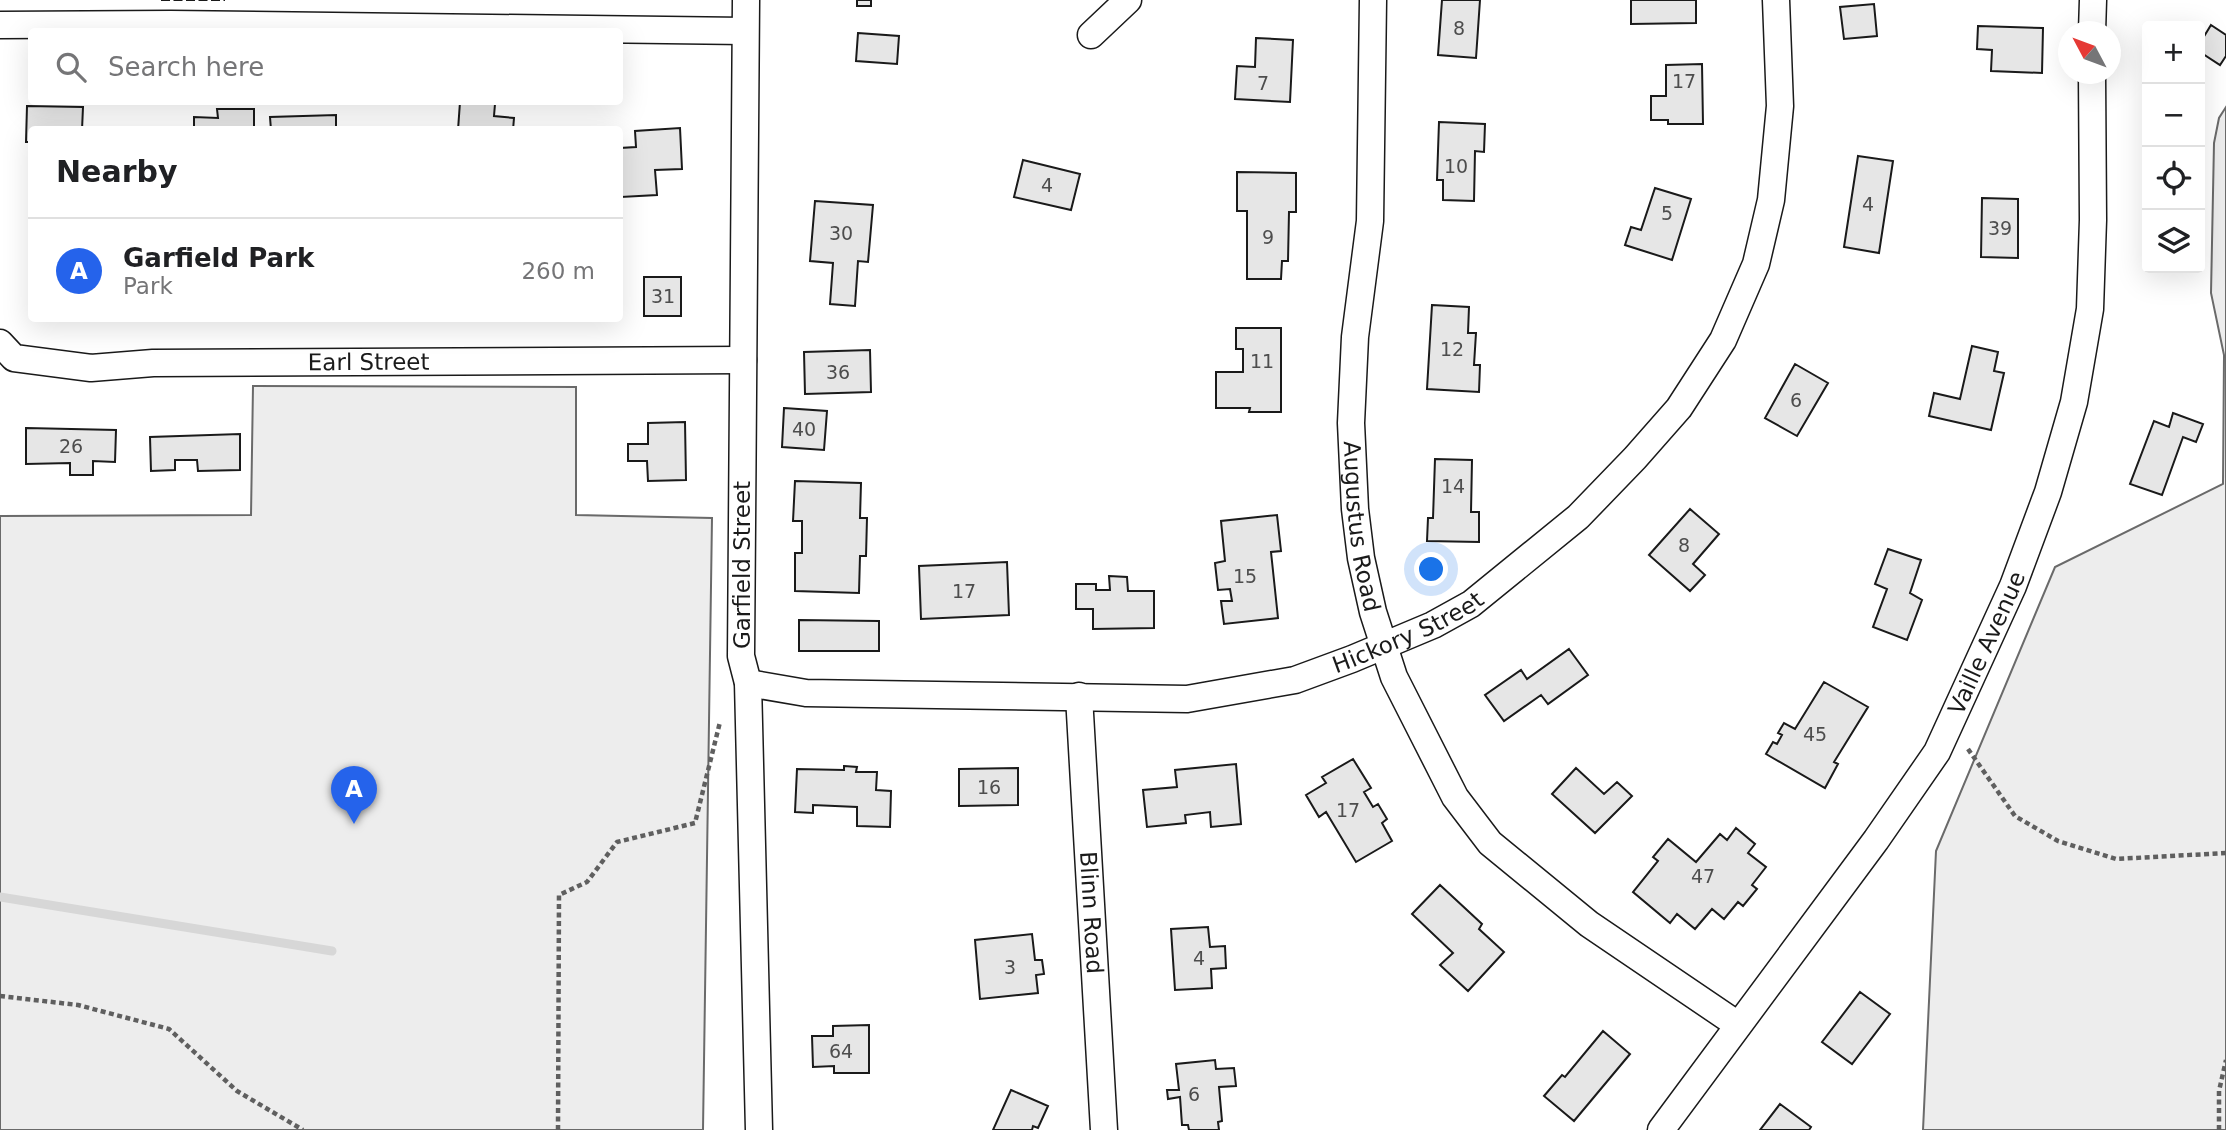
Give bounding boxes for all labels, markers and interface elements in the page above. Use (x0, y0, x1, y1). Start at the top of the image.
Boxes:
house number: 8 (1453, 17, 1465, 39)
north arrow (2058, 21, 2121, 84)
map controls (2142, 21, 2205, 273)
button: + (2142, 21, 2205, 84)
search box (28, 28, 623, 105)
icon: search (52, 48, 90, 86)
text: Search here (108, 52, 264, 82)
house number: 17 (1672, 70, 1696, 92)
house number: 7 (1257, 72, 1269, 94)
button: − (2142, 84, 2205, 147)
button: locate (2142, 147, 2205, 210)
text: Nearby (56, 154, 178, 189)
house number: 10 (1444, 155, 1468, 177)
house number: 4 (1041, 174, 1053, 196)
house number: 4 (1862, 193, 1874, 215)
house number: 5 (1661, 202, 1673, 224)
button: layers (2142, 210, 2205, 273)
house number: 39 (1988, 217, 2012, 239)
house number: 30 (829, 222, 853, 244)
house number: 9 (1262, 226, 1274, 248)
text: Garfield Park (123, 243, 314, 273)
text: A (70, 258, 88, 284)
text: 260 m (521, 258, 595, 284)
text: Park (123, 273, 173, 299)
house number: 31 (651, 285, 675, 307)
house number: 12 (1440, 338, 1464, 360)
street label: Earl Street (308, 349, 430, 375)
house number: 11 (1250, 350, 1274, 372)
house number: 36 (826, 361, 850, 383)
house number: 6 (1790, 389, 1802, 411)
house number: 40 (792, 418, 816, 440)
house number: 26 (59, 435, 83, 457)
street label: Augustus Road (1339, 440, 1386, 614)
house number: 14 (1441, 475, 1465, 497)
street label: Garfield Street (729, 481, 755, 649)
house number: 8 (1678, 534, 1690, 556)
your location (1414, 552, 1448, 586)
house number: 15 (1233, 565, 1257, 587)
street label: Vaille Avenue (1943, 568, 2030, 718)
house number: 17 (952, 580, 976, 602)
street label: Hickory Street (1329, 586, 1489, 678)
house number: 45 (1803, 723, 1827, 745)
pin: A (331, 766, 377, 824)
house number: 16 (977, 776, 1001, 798)
house number: 17 (1336, 799, 1360, 821)
street label: Blinn Road (1075, 851, 1108, 975)
house number: 47 (1691, 865, 1715, 887)
house number: 4 (1193, 947, 1205, 969)
house number: 3 (1004, 956, 1016, 978)
house number: 64 (829, 1040, 853, 1062)
house number: 6 (1188, 1083, 1200, 1105)

